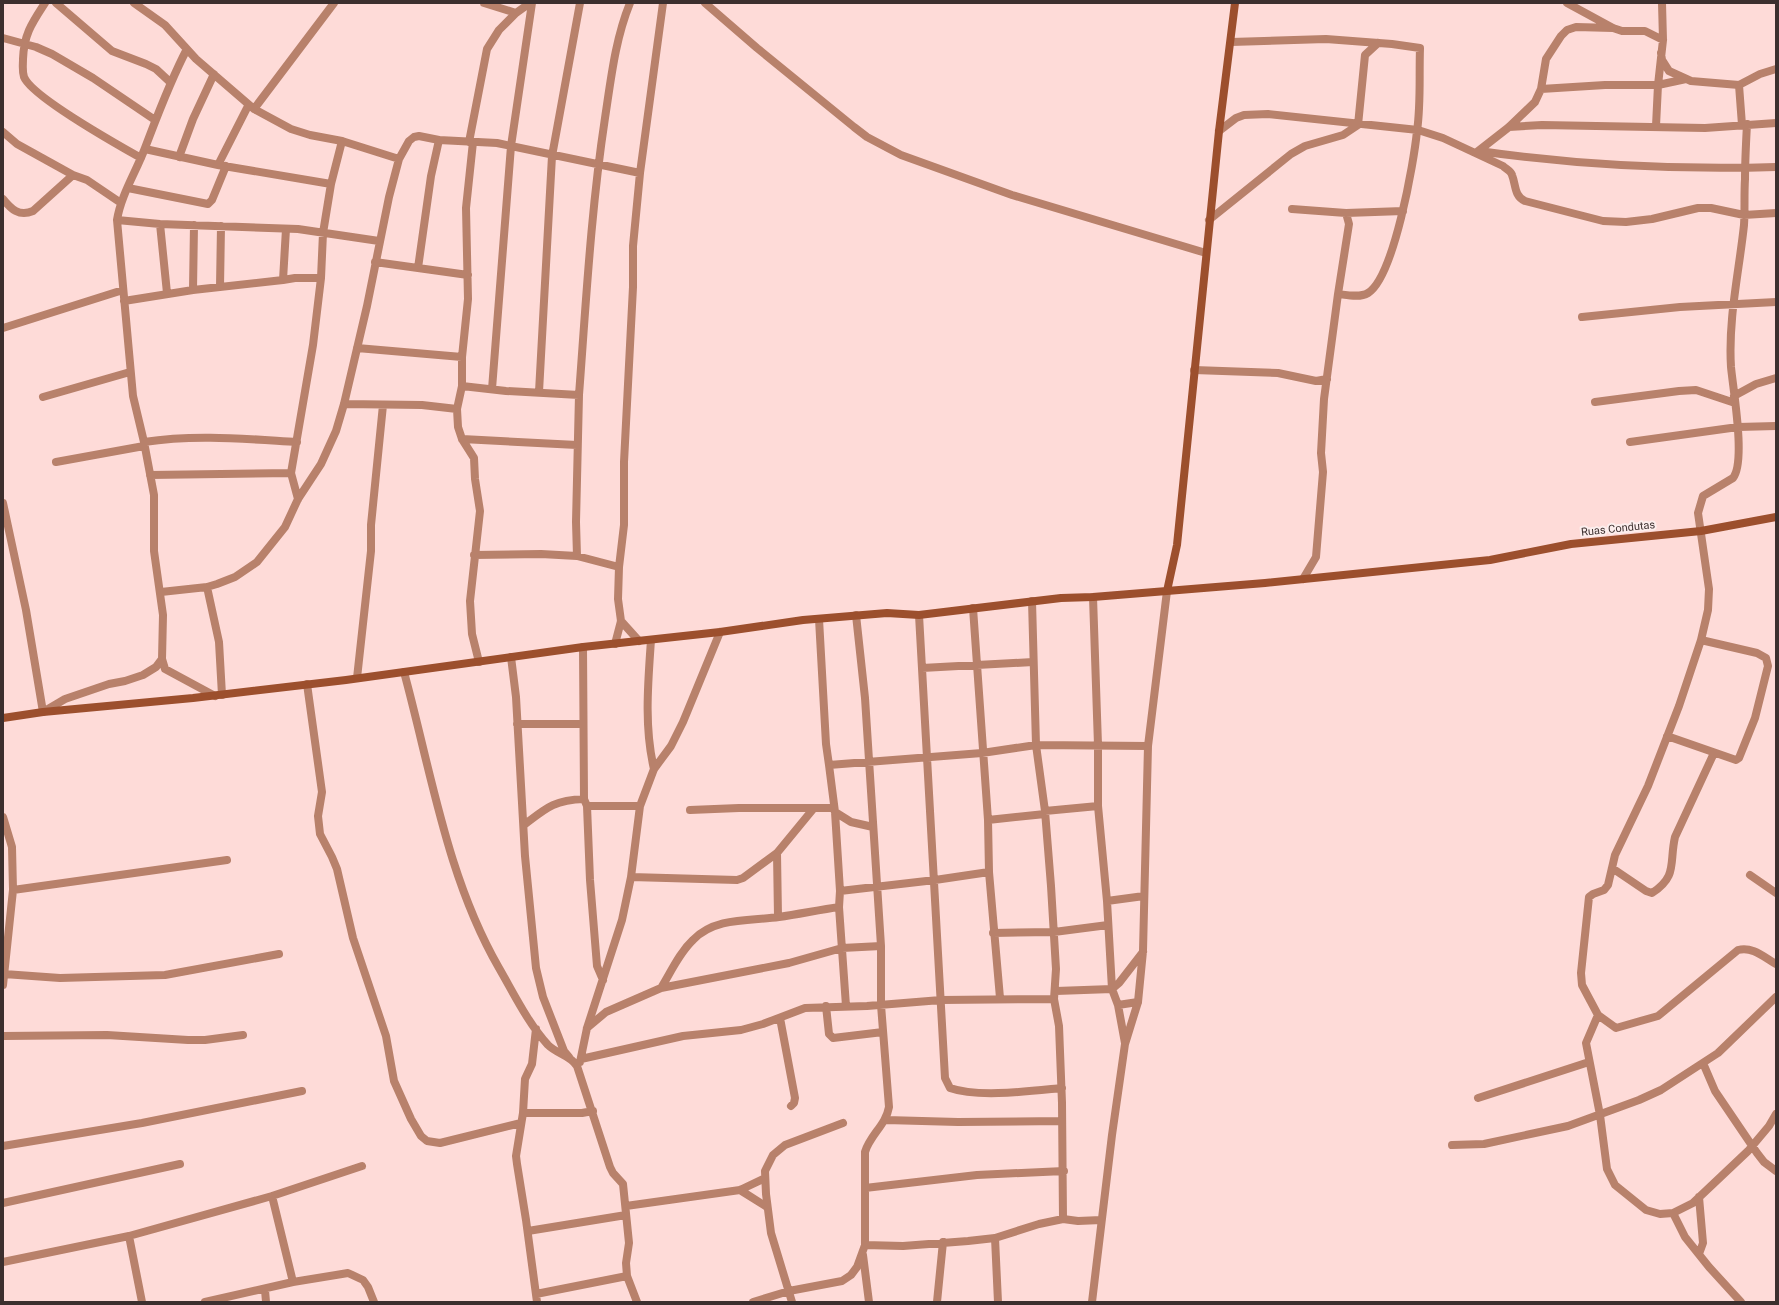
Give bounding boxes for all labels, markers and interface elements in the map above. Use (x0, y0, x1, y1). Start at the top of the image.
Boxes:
street label: Ruas Condutas (1580, 518, 1656, 539)

